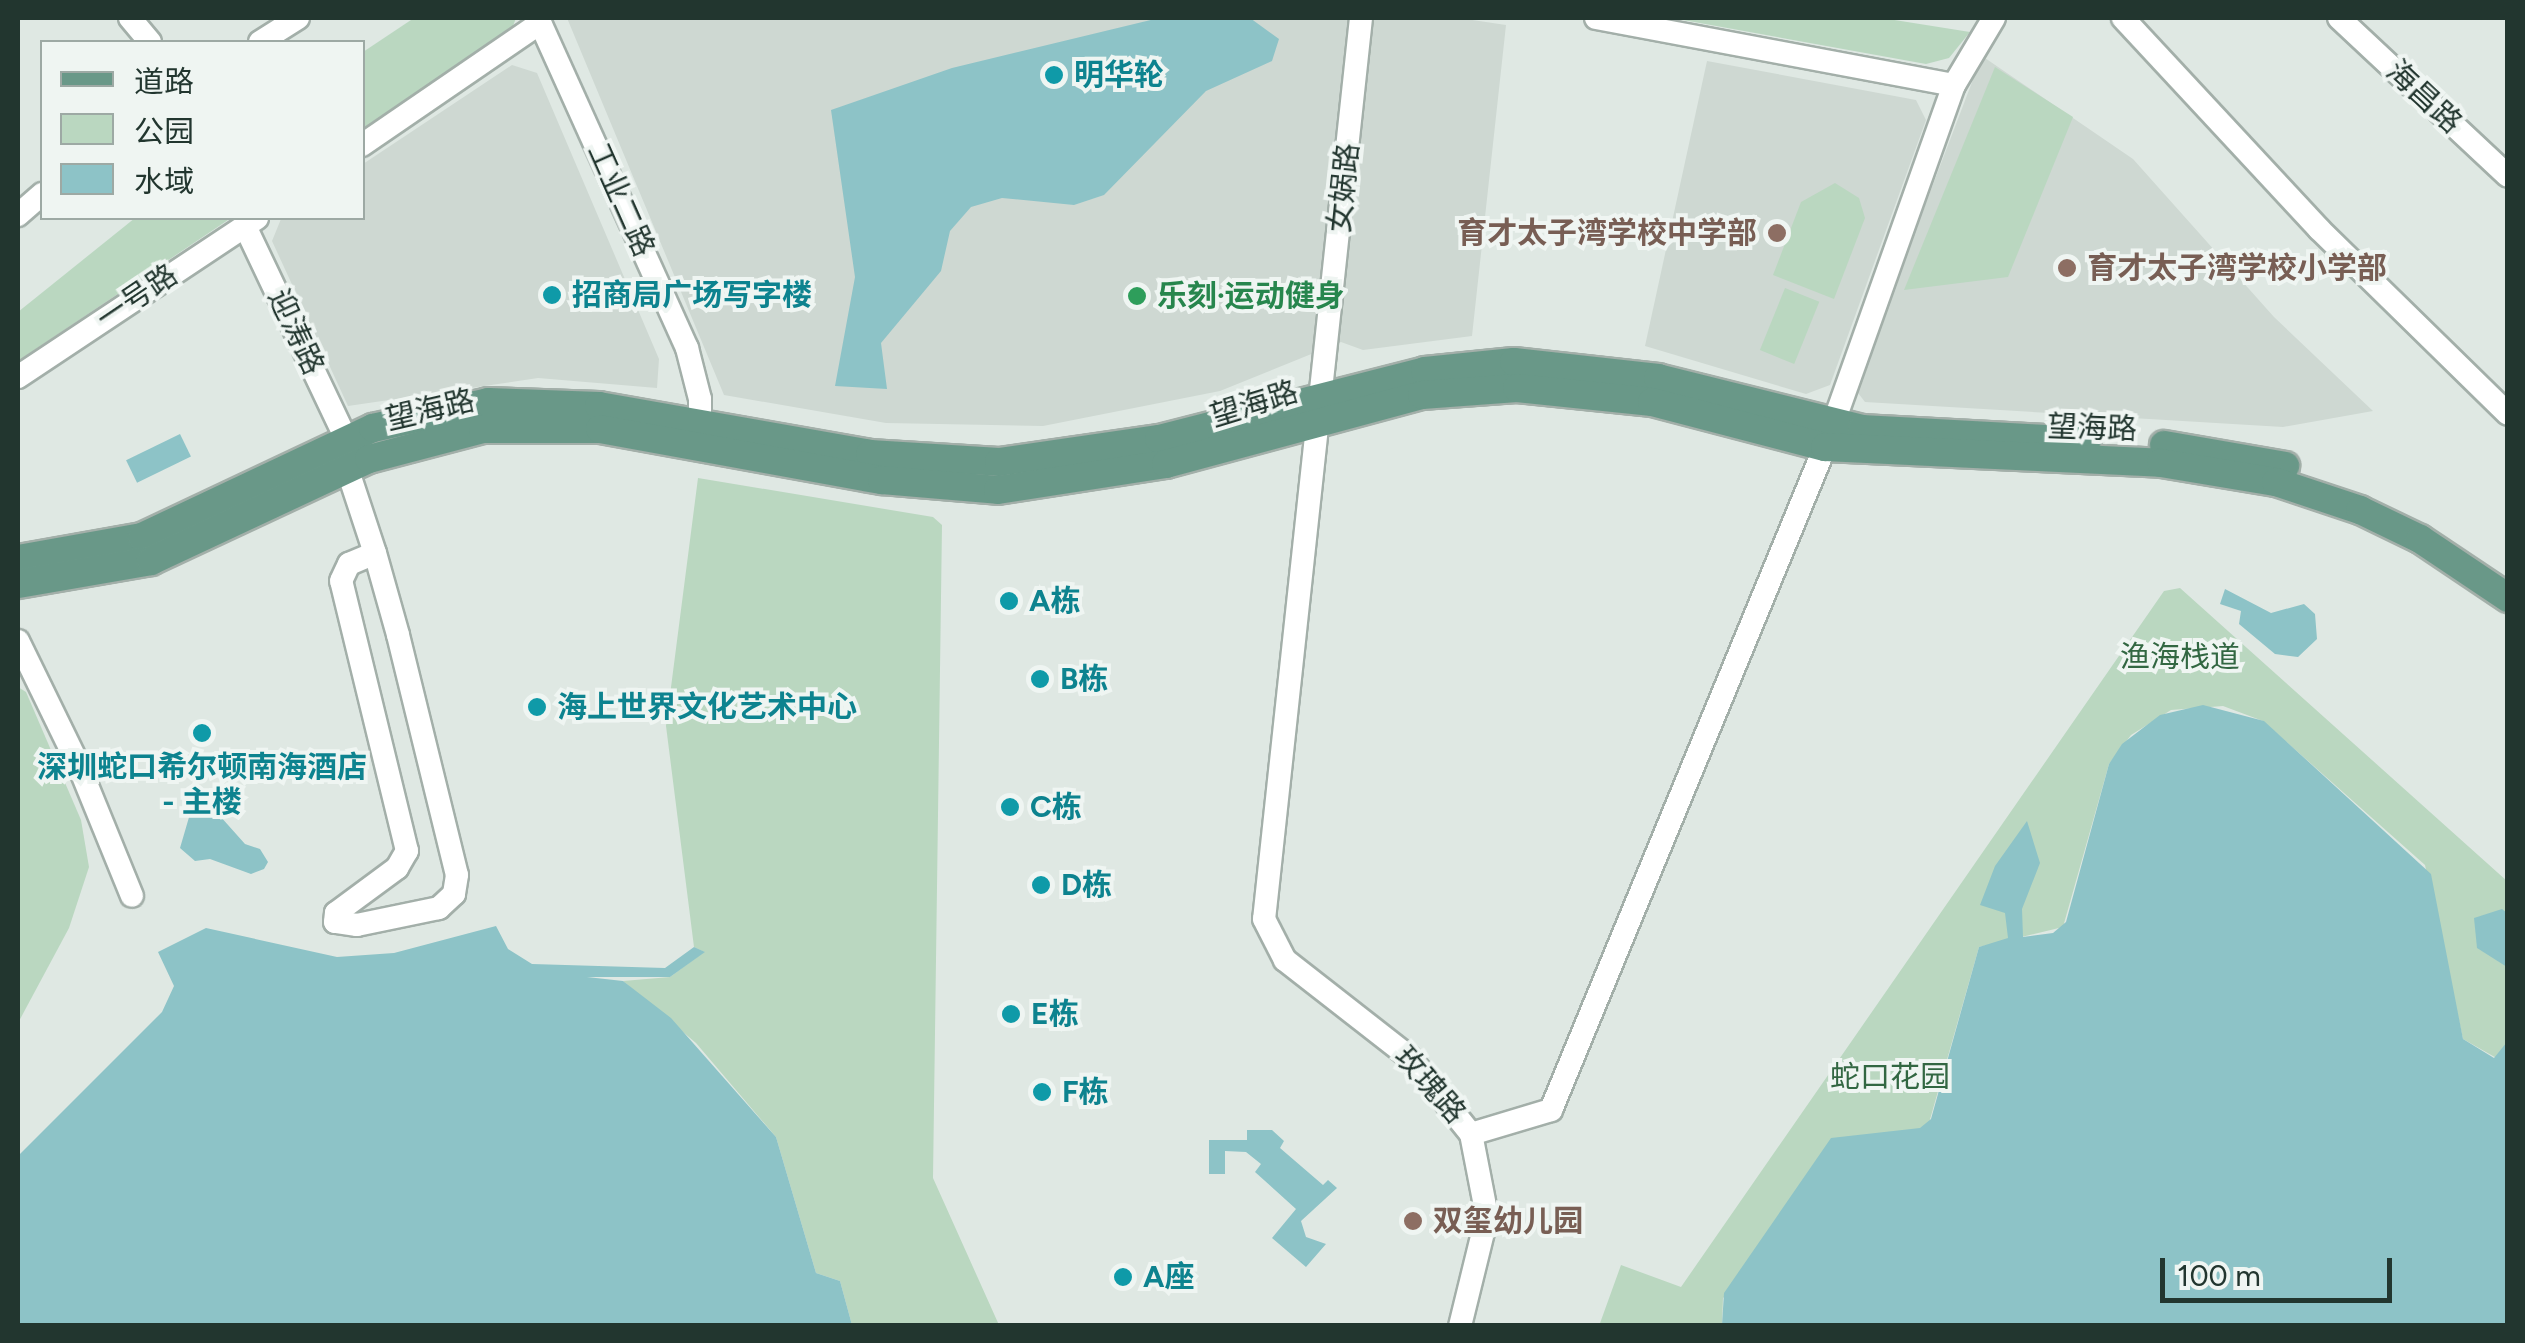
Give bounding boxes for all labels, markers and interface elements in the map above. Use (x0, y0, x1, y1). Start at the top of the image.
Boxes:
legend (40, 40, 365, 220)
street label: 海昌路 (2379, 53, 2469, 141)
place label: 明华轮 (1074, 57, 1164, 93)
text: 道路 (134, 63, 194, 100)
marker: 明华轮 (1043, 64, 1065, 86)
text: 公园 (134, 113, 194, 150)
street label: 工业二路 (580, 138, 662, 262)
street label: 女娲路 (1321, 141, 1367, 235)
text: 水域 (134, 163, 194, 200)
place label: 育才太子湾学校中学部 (1457, 215, 1757, 251)
marker: 育才太子湾学校中学部 (1766, 222, 1788, 244)
place label: 育才太子湾学校小学部 (2087, 250, 2387, 286)
street label: 一号路 (90, 257, 184, 337)
marker: 育才太子湾学校小学部 (2056, 257, 2078, 279)
place label: 招商局广场写字楼 (572, 277, 812, 313)
place label: 乐刻·运动健身 (1157, 278, 1345, 314)
street label: 迎涛路 (261, 284, 331, 380)
marker: 招商局广场写字楼 (541, 284, 563, 306)
marker: 乐刻·运动健身 (1126, 285, 1148, 307)
street label: 望海路 (1206, 374, 1302, 434)
street label: 望海路 (382, 382, 478, 438)
street label: 望海路 (2046, 408, 2138, 448)
place label: A栋 (1029, 583, 1080, 619)
marker: A栋 (998, 590, 1020, 612)
park label: 渔海栈道 (2120, 639, 2240, 675)
place label: B栋 (1060, 661, 1108, 697)
marker: B栋 (1029, 668, 1051, 690)
place label: 海上世界文化艺术中心 (557, 689, 857, 725)
marker: 海上世界文化艺术中心 (526, 696, 548, 718)
marker: 深圳蛇口希尔顿南海酒店 - 主楼 (191, 722, 213, 744)
place label: 深圳蛇口希尔顿南海酒店 - 主楼 (37, 749, 367, 820)
place label: C栋 (1030, 789, 1082, 825)
marker: C栋 (999, 796, 1021, 818)
place label: D栋 (1061, 867, 1112, 903)
marker: D栋 (1030, 874, 1052, 896)
place label: E栋 (1031, 996, 1079, 1032)
marker: E栋 (1000, 1003, 1022, 1025)
street label: 玫瑰路 (1387, 1039, 1473, 1131)
park label: 蛇口花园 (1830, 1059, 1950, 1095)
place label: F栋 (1062, 1074, 1109, 1110)
marker: F栋 (1031, 1081, 1053, 1103)
place label: 双玺幼儿园 (1433, 1203, 1583, 1239)
marker: 双玺幼儿园 (1402, 1210, 1424, 1232)
scale bar (2165, 1238, 2398, 1300)
text: 100 m (2177, 1257, 2261, 1294)
place label: A座 (1143, 1259, 1194, 1295)
marker: A座 (1112, 1266, 1134, 1288)

